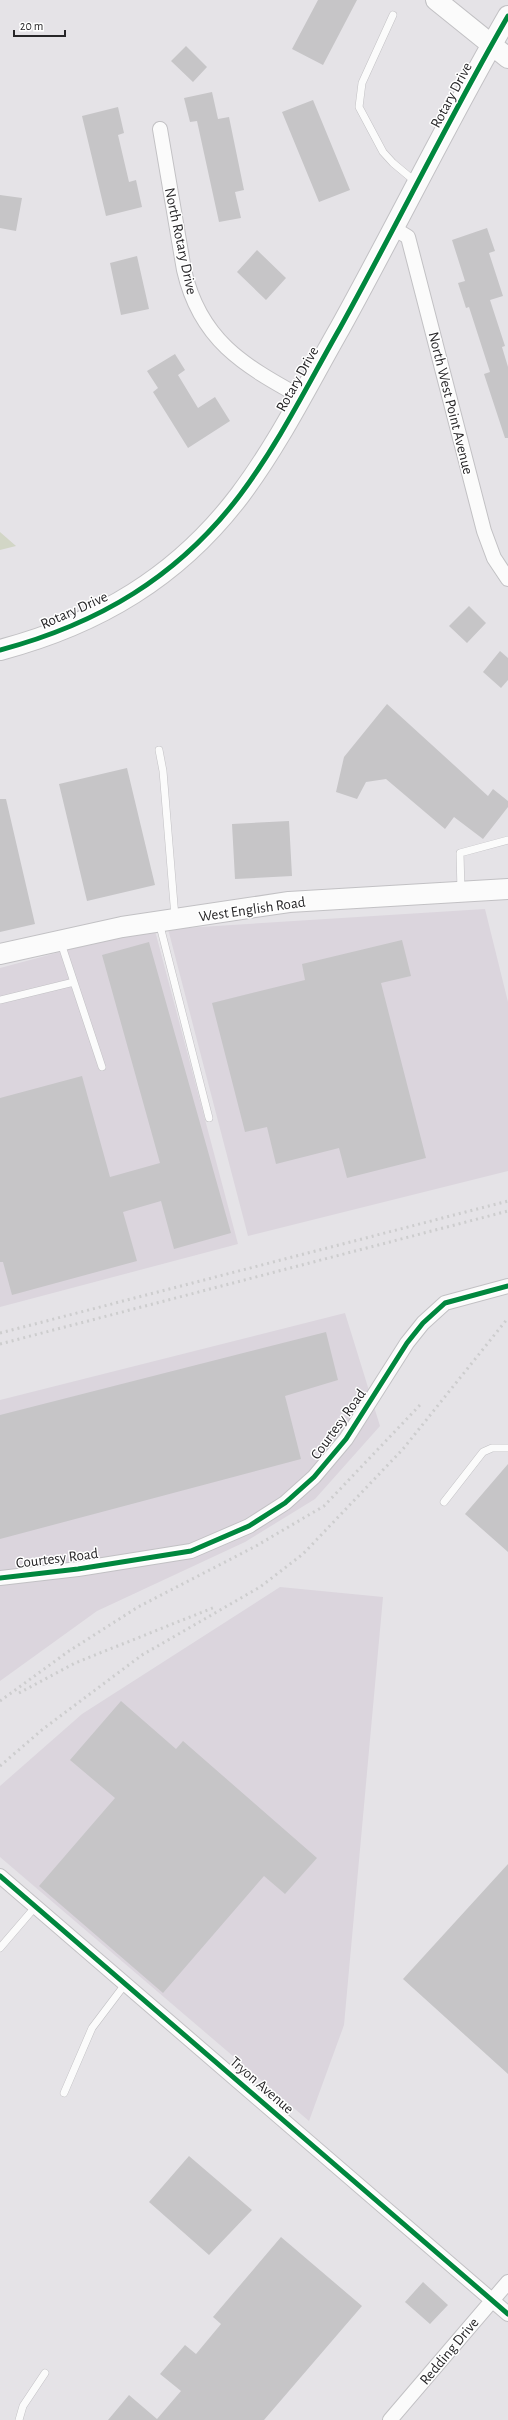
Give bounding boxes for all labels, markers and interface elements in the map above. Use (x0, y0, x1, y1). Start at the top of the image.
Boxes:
scale bar (14, 12, 65, 38)
text: 20 m (20, 20, 43, 32)
street label: Rotary Drive (428, 60, 475, 130)
street label: North Rotary Drive (162, 186, 199, 296)
street label: North West Point Avenue (426, 330, 476, 476)
street label: Rotary Drive (273, 344, 321, 414)
street label: Rotary Drive (38, 589, 110, 632)
street label: West English Road (198, 895, 307, 924)
street label: Courtesy Road (308, 1386, 369, 1462)
street label: Courtesy Road (15, 1546, 99, 1571)
street label: Tryon Avenue (227, 2054, 296, 2117)
street label: Redding Drive (417, 2315, 482, 2388)

